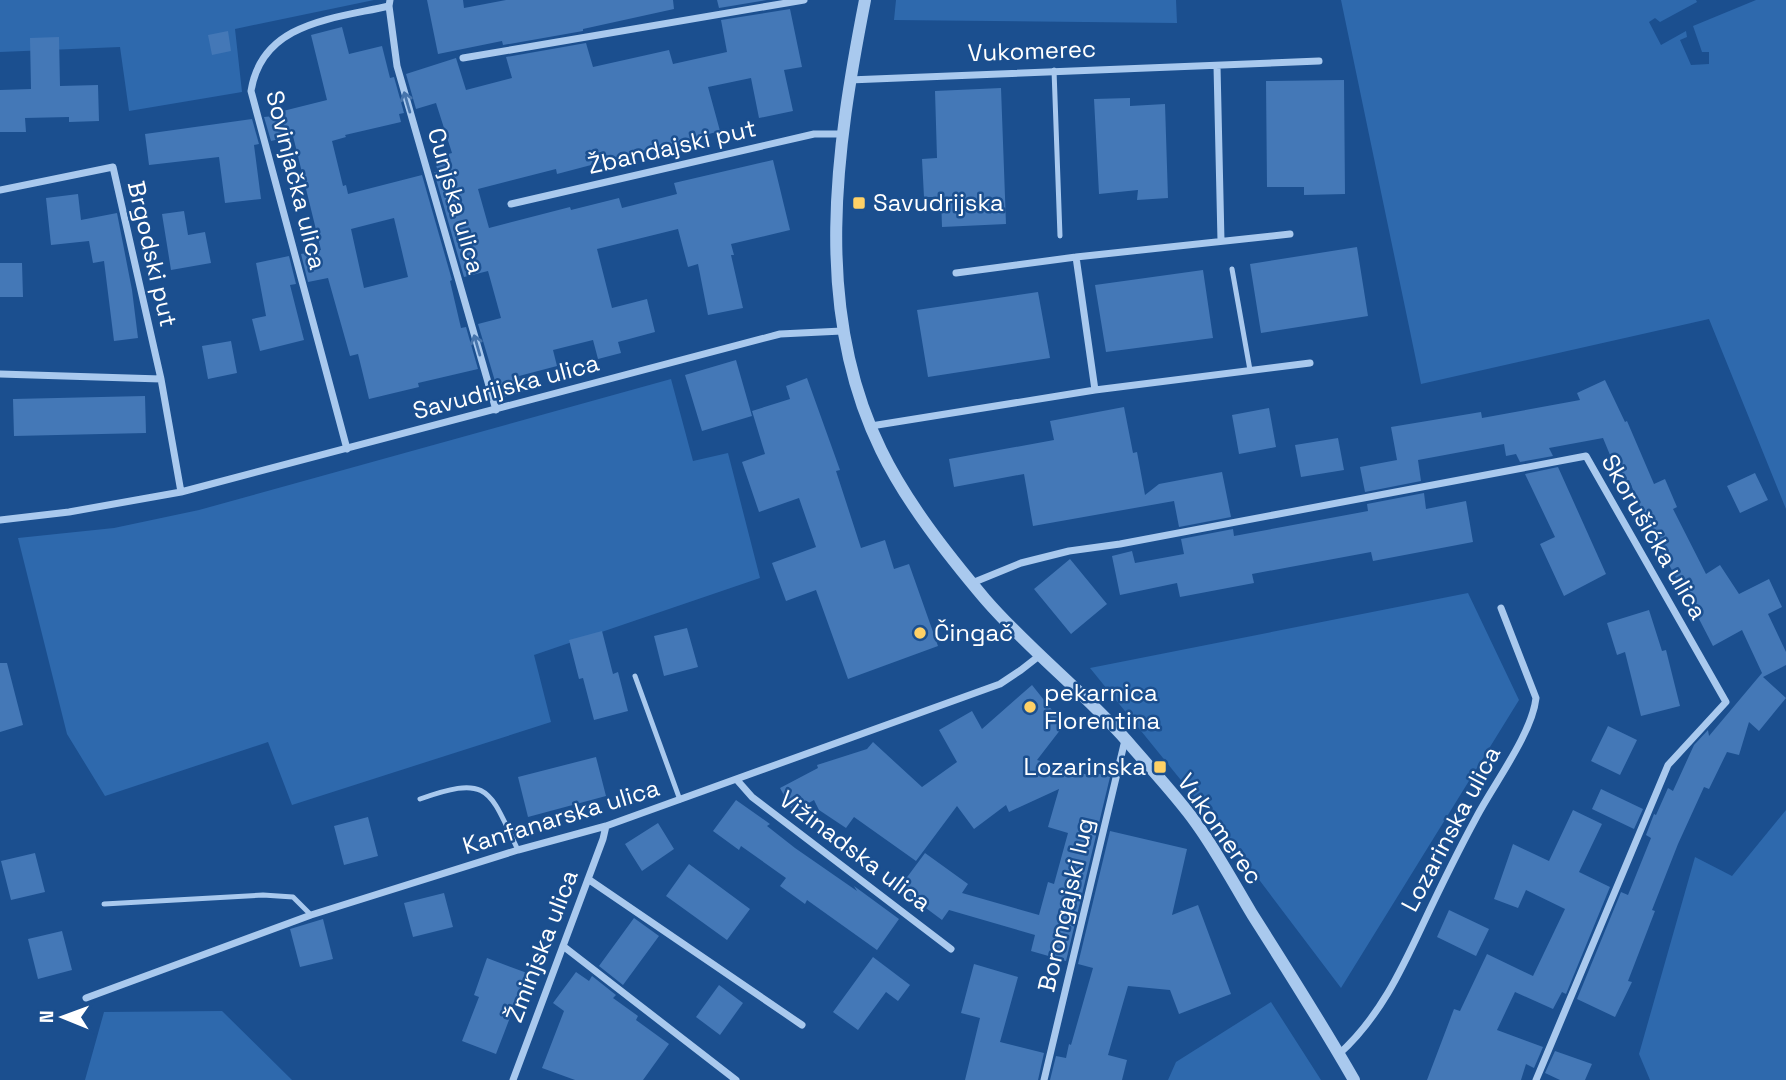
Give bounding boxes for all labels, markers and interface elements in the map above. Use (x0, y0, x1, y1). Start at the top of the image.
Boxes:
street label: Vukomerec (967, 33, 1097, 68)
street label: Sovinjačka ulica (259, 87, 334, 273)
one-way arrow (400, 92, 413, 114)
street label: Žbandajski put (585, 112, 759, 181)
street label: Cunjska ulica (421, 124, 492, 278)
street label: Brgodski put (121, 178, 184, 330)
place label: Savudrijska (873, 187, 1004, 218)
marker: Savudrijska (851, 195, 867, 211)
one-way arrow (470, 334, 483, 356)
street label: Savudrijska ulica (409, 347, 603, 426)
street label: Skorušićka ulica (1595, 449, 1714, 625)
place label: Čingač (934, 617, 1013, 648)
marker: Čingač (912, 625, 928, 641)
place label: pekarnica Florentina (1044, 677, 1161, 736)
marker: pekarnica Florentina (1022, 699, 1038, 715)
street label: Lozarinska ulica (1394, 740, 1507, 917)
place label: Lozarinska (1024, 751, 1146, 782)
marker: Lozarinska (1152, 759, 1168, 775)
street label: Vukomerec (1171, 767, 1270, 890)
street label: Kanfanarska ulica (459, 772, 663, 861)
street label: Vižinadska ulica (773, 783, 938, 918)
street label: Borongajski lug (1030, 815, 1101, 995)
street label: Žminjska ulica (498, 865, 585, 1026)
north arrow (28, 982, 98, 1052)
text: N (34, 1010, 59, 1023)

